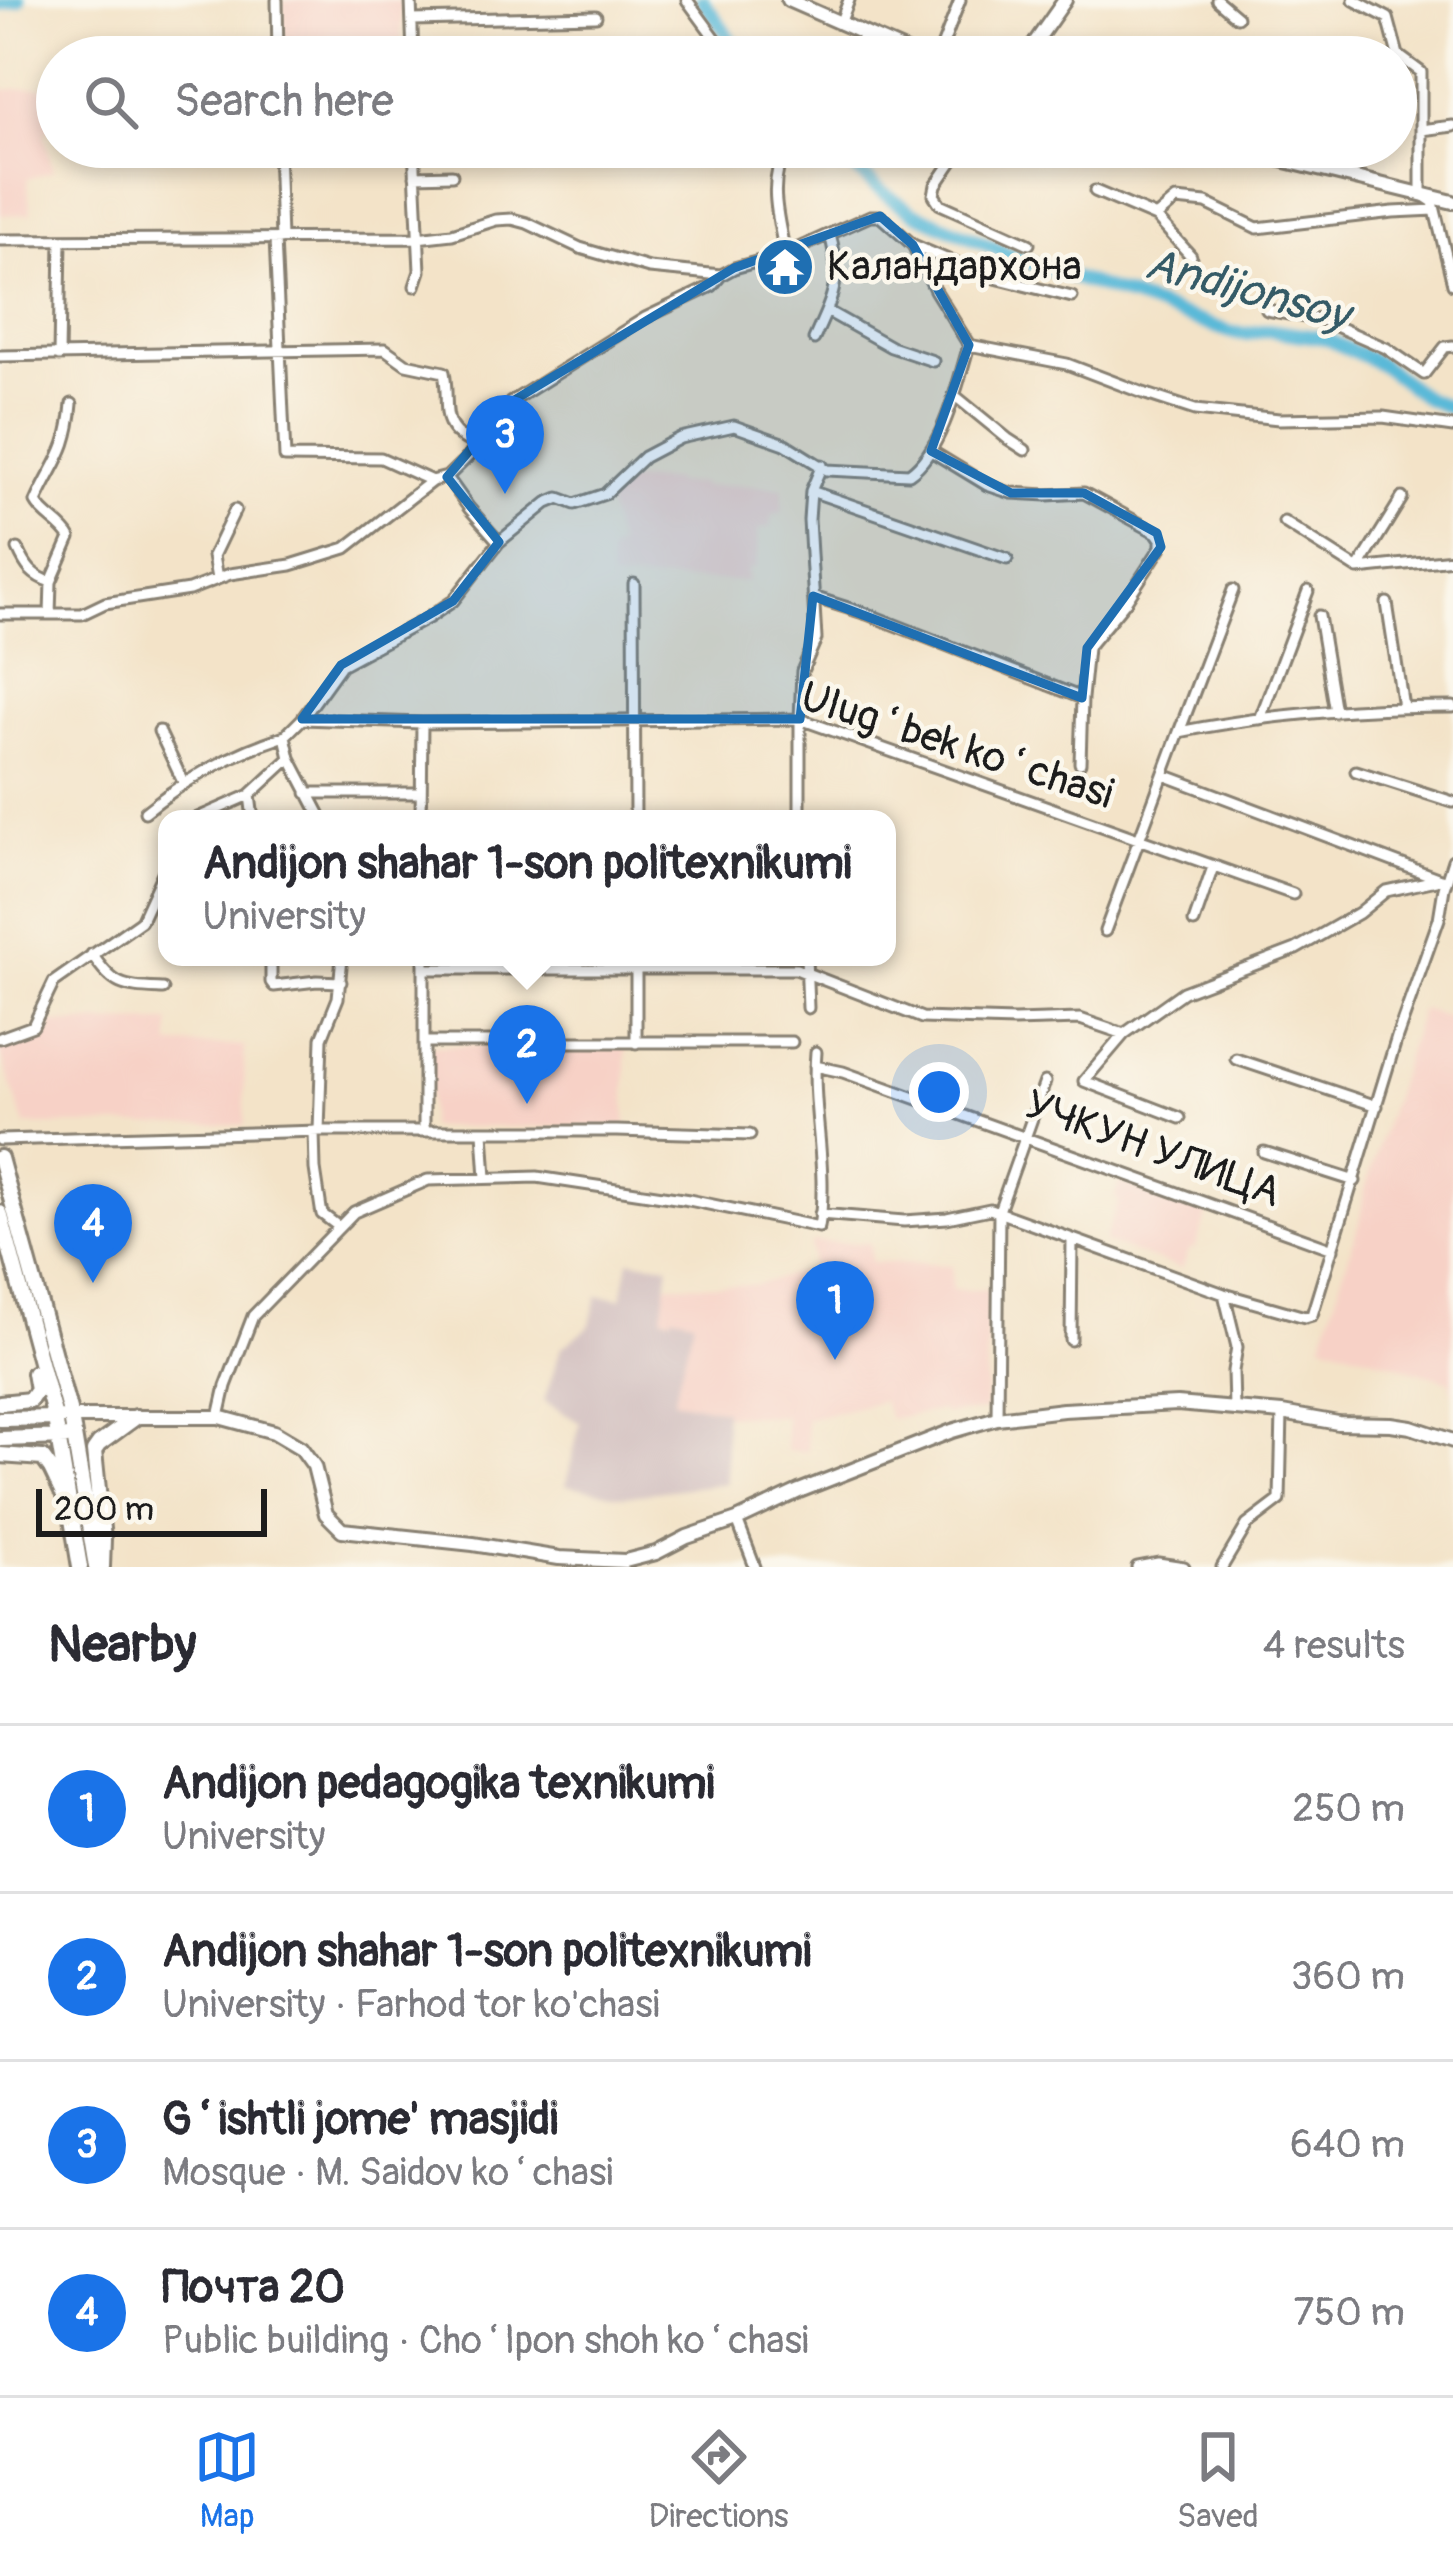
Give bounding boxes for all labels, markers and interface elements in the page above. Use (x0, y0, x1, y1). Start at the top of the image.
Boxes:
search box (36, 36, 1417, 168)
icon: search (78, 69, 144, 135)
text: Search here (174, 74, 394, 130)
temple icon: Каландархона (754, 236, 816, 298)
water label: Andijonsoy (1139, 236, 1360, 345)
place label: Каландархона (827, 241, 1082, 293)
pin: 3 (466, 395, 544, 494)
street label: Ulugʻbek koʻchasi (794, 671, 1120, 821)
popup (158, 810, 896, 966)
text: Andijon shahar 1-son politexnikumi (202, 836, 852, 892)
text: University (202, 892, 366, 941)
pin: 2 (488, 1005, 566, 1104)
your location (909, 1062, 969, 1122)
street label: УЧКУН УЛИЦА (1018, 1079, 1288, 1219)
pin: 4 (54, 1184, 132, 1283)
pin: 1 (796, 1261, 874, 1360)
scale bar (36, 1483, 267, 1536)
text: 200 m (54, 1489, 154, 1530)
text: Nearby (48, 1613, 196, 1677)
text: 4 results (1263, 1621, 1405, 1670)
text: Andijon pedagogika texnikumi (162, 1756, 715, 1812)
text: 1 (79, 1784, 95, 1833)
text: 250 m (1292, 1784, 1405, 1833)
text: University (162, 1812, 325, 1861)
text: Andijon shahar 1-son politexnikumi (162, 1924, 811, 1980)
text: 2 (76, 1952, 98, 2001)
text: 360 m (1291, 1952, 1405, 2001)
text: University · Farhod tor ko'chasi (162, 1980, 660, 2029)
text: Gʻishtli jome' masjidi (162, 2092, 558, 2148)
text: 3 (76, 2120, 98, 2169)
text: 640 m (1290, 2120, 1405, 2169)
text: Mosque · M. Saidov koʻchasi (162, 2148, 613, 2197)
text: Почта 20 (162, 2260, 345, 2316)
text: 4 (76, 2288, 98, 2337)
text: 750 m (1293, 2288, 1405, 2337)
text: Public building · Choʻlpon shoh koʻchasi (162, 2316, 809, 2365)
tab: Map (194, 2424, 260, 2537)
tab: Directions (649, 2424, 789, 2537)
tab: Saved (1177, 2424, 1259, 2537)

